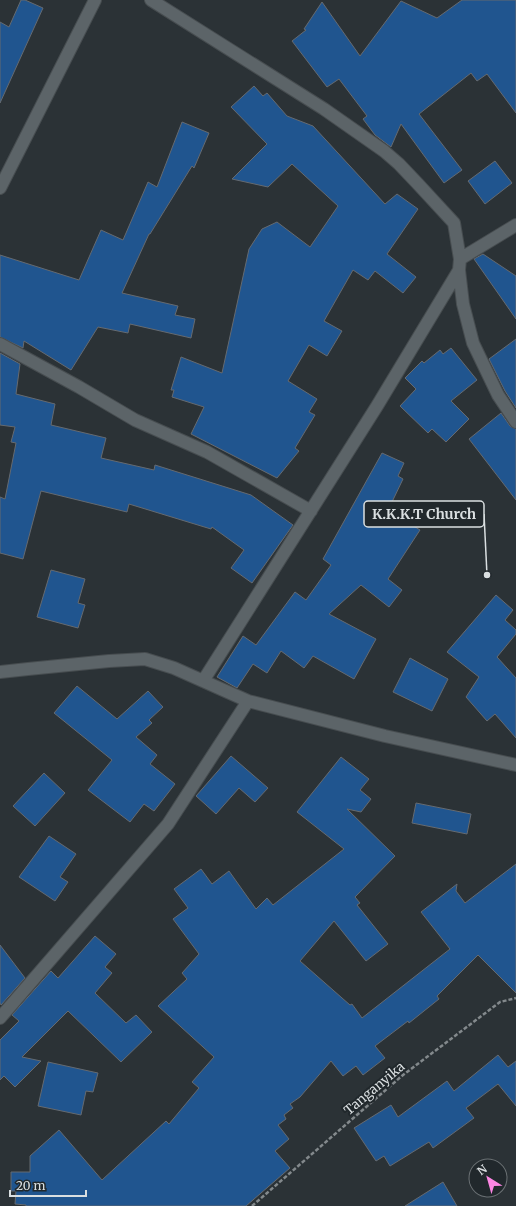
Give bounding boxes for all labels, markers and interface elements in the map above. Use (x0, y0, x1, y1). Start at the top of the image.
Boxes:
callout: K.K.K.T Church (364, 501, 484, 527)
text: K.K.K.T Church (372, 505, 477, 523)
street label: Tanganyika (340, 1058, 408, 1119)
north arrow (468, 1158, 508, 1198)
text: N (474, 1162, 490, 1178)
scale bar (10, 1172, 86, 1198)
text: 20 m (16, 1178, 45, 1193)

